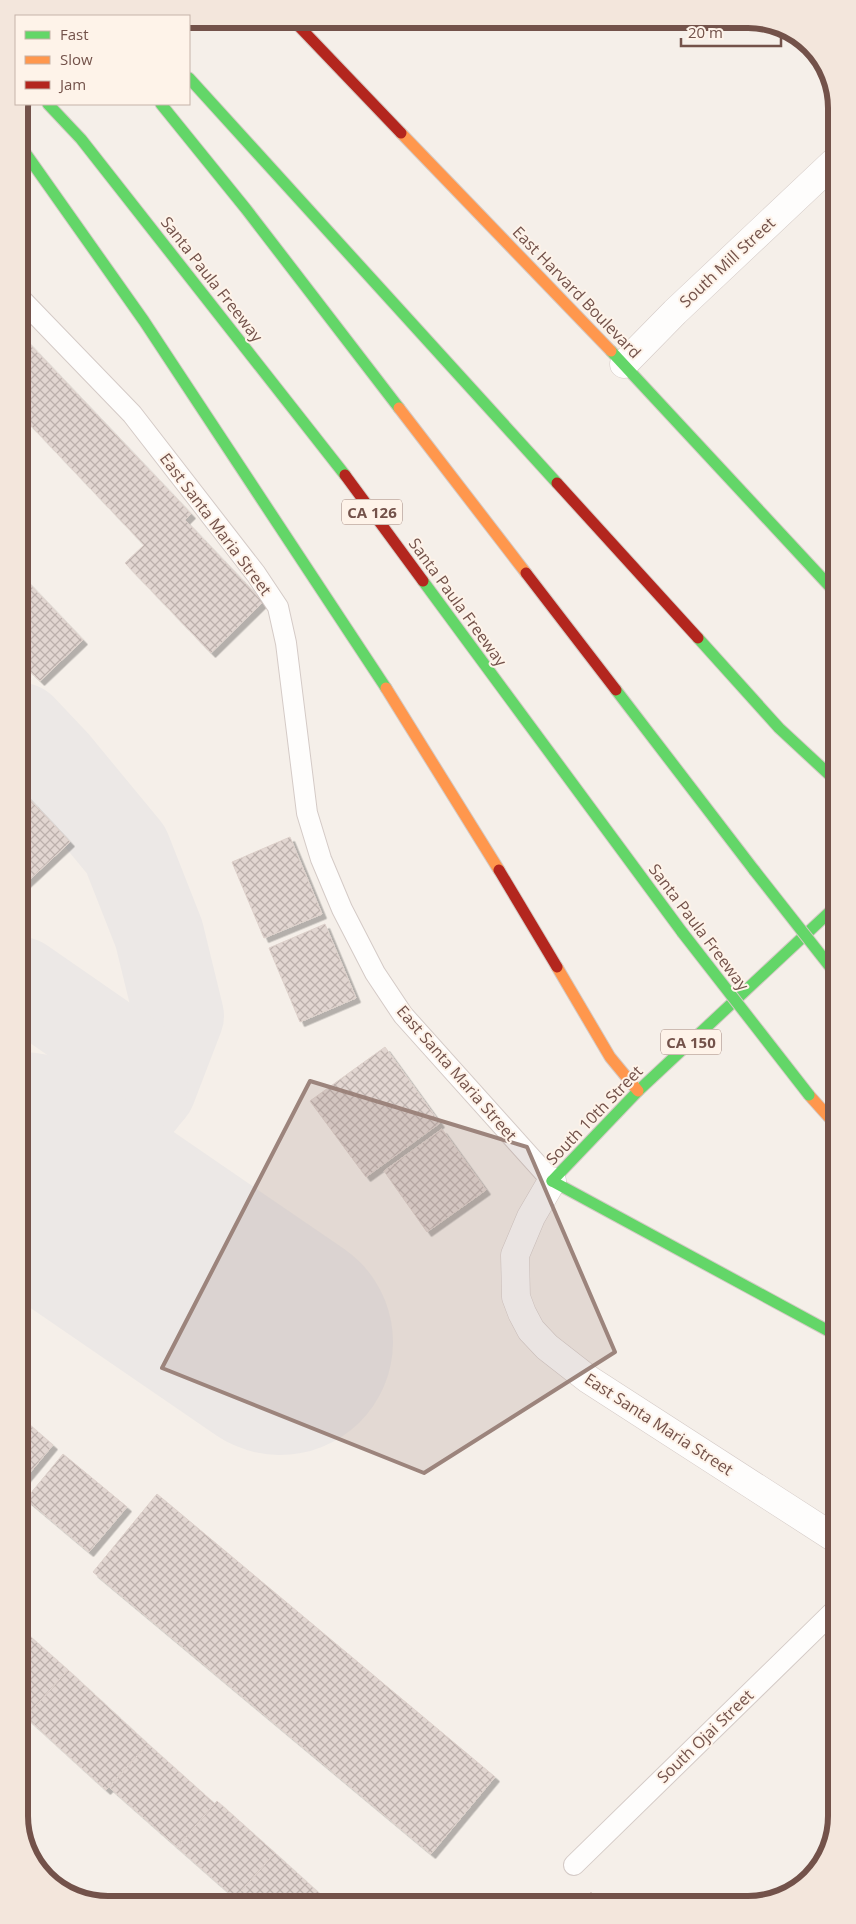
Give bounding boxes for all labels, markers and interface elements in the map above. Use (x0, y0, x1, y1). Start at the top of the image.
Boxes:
legend (15, 15, 190, 105)
scale bar (681, 15, 781, 47)
text: 20 m (688, 22, 723, 42)
text: Fast (60, 24, 89, 44)
text: Slow (60, 49, 93, 69)
text: Jam (58, 74, 86, 94)
street label: Santa Paula Freeway (156, 212, 269, 347)
street label: South Mill Street (674, 212, 780, 312)
street label: East Harvard Boulevard (508, 221, 646, 363)
street label: East Santa Maria Street (155, 448, 277, 600)
road number: CA 126 (342, 500, 402, 524)
street label: Santa Paula Freeway (404, 533, 513, 671)
street label: Santa Paula Freeway (644, 859, 755, 996)
street label: East Santa Maria Street (392, 1000, 522, 1146)
road number: CA 150 (661, 1030, 721, 1054)
street label: South 10th Street (541, 1060, 647, 1170)
street label: East Santa Maria Street (580, 1368, 738, 1481)
street label: South Ojai Street (652, 1684, 758, 1788)

